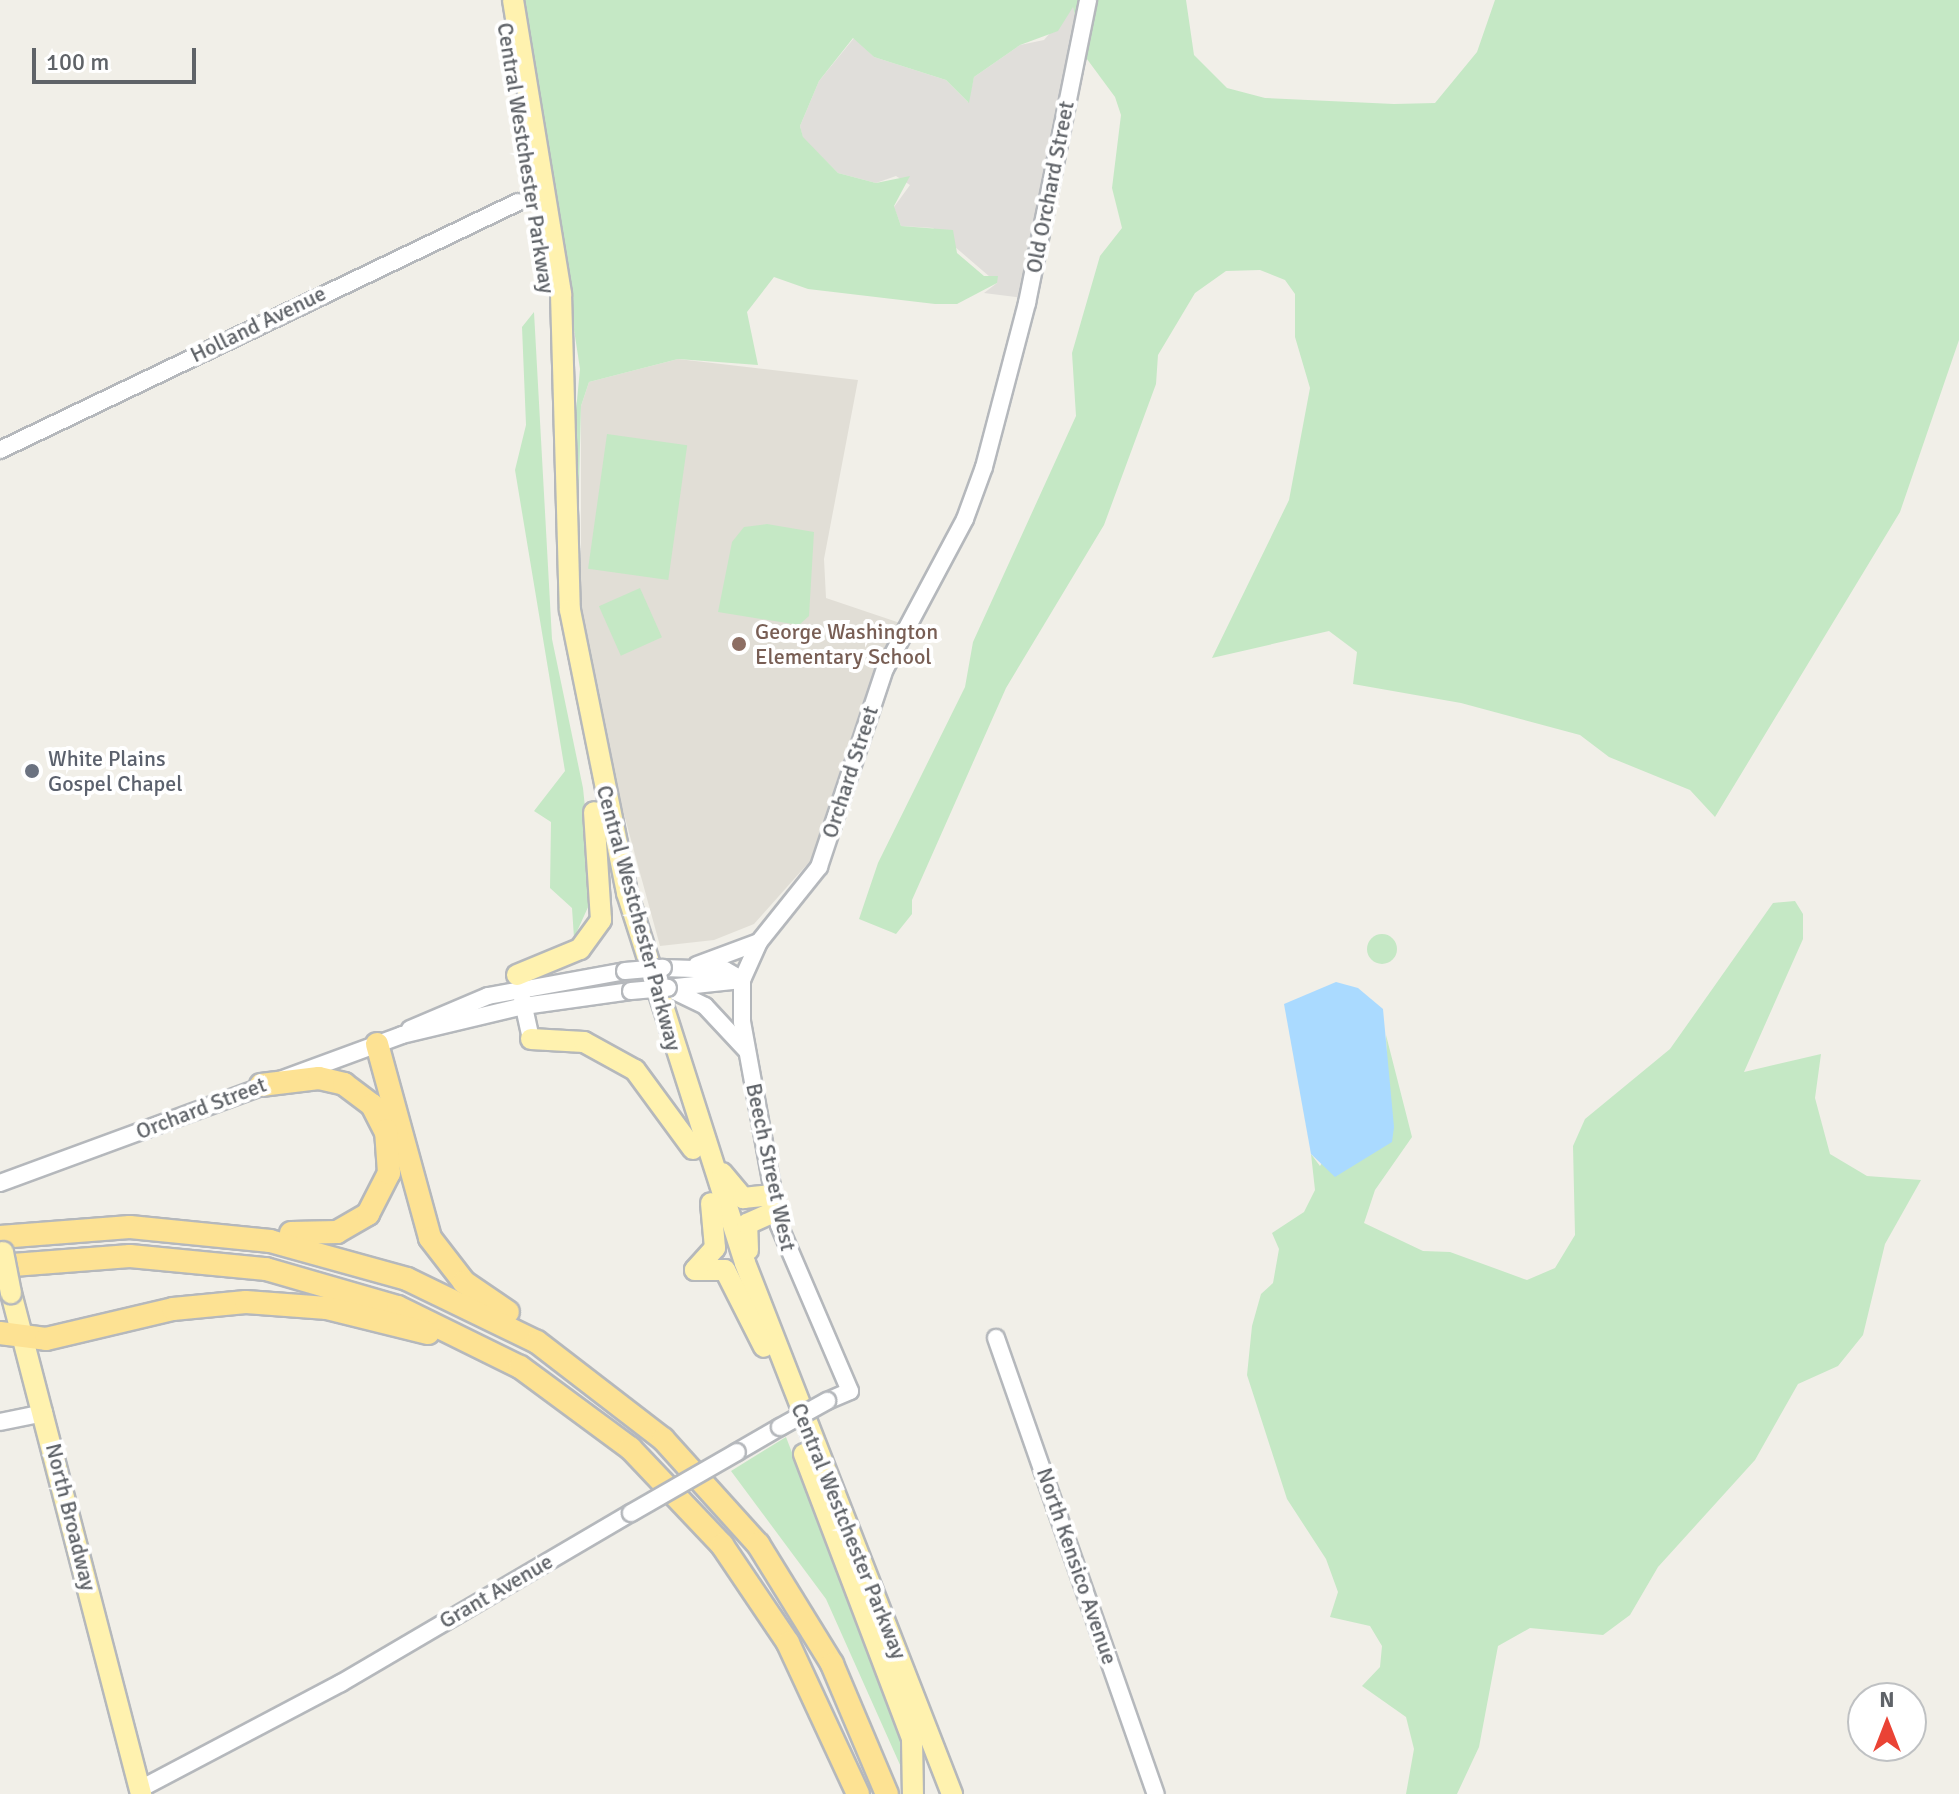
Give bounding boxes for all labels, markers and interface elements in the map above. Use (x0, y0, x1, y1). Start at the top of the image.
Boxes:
street label: Central Westchester Parkway (492, 21, 560, 295)
scale bar (36, 32, 200, 82)
text: 100 m (46, 47, 109, 77)
street label: Old Orchard Street (1020, 99, 1080, 275)
street label: Holland Avenue (186, 280, 330, 368)
place label: George Washington Elementary School (755, 618, 938, 670)
marker: George Washington Elementary School (730, 635, 748, 653)
street label: Orchard Street (816, 703, 884, 841)
place label: White Plains Gospel Chapel (48, 745, 183, 796)
marker: White Plains Gospel Chapel (23, 762, 41, 780)
street label: Central Westchester Parkway (591, 782, 687, 1054)
street label: Orchard Street (132, 1071, 270, 1145)
street label: Beech Street West (740, 1081, 802, 1253)
street label: Central Westchester Parkway (785, 1399, 913, 1663)
street label: North Broadway (40, 1440, 102, 1594)
street label: North Kensico Avenue (1031, 1464, 1123, 1668)
street label: Grant Avenue (435, 1548, 557, 1634)
north arrow (1847, 1682, 1927, 1762)
text: N (1879, 1686, 1895, 1713)

